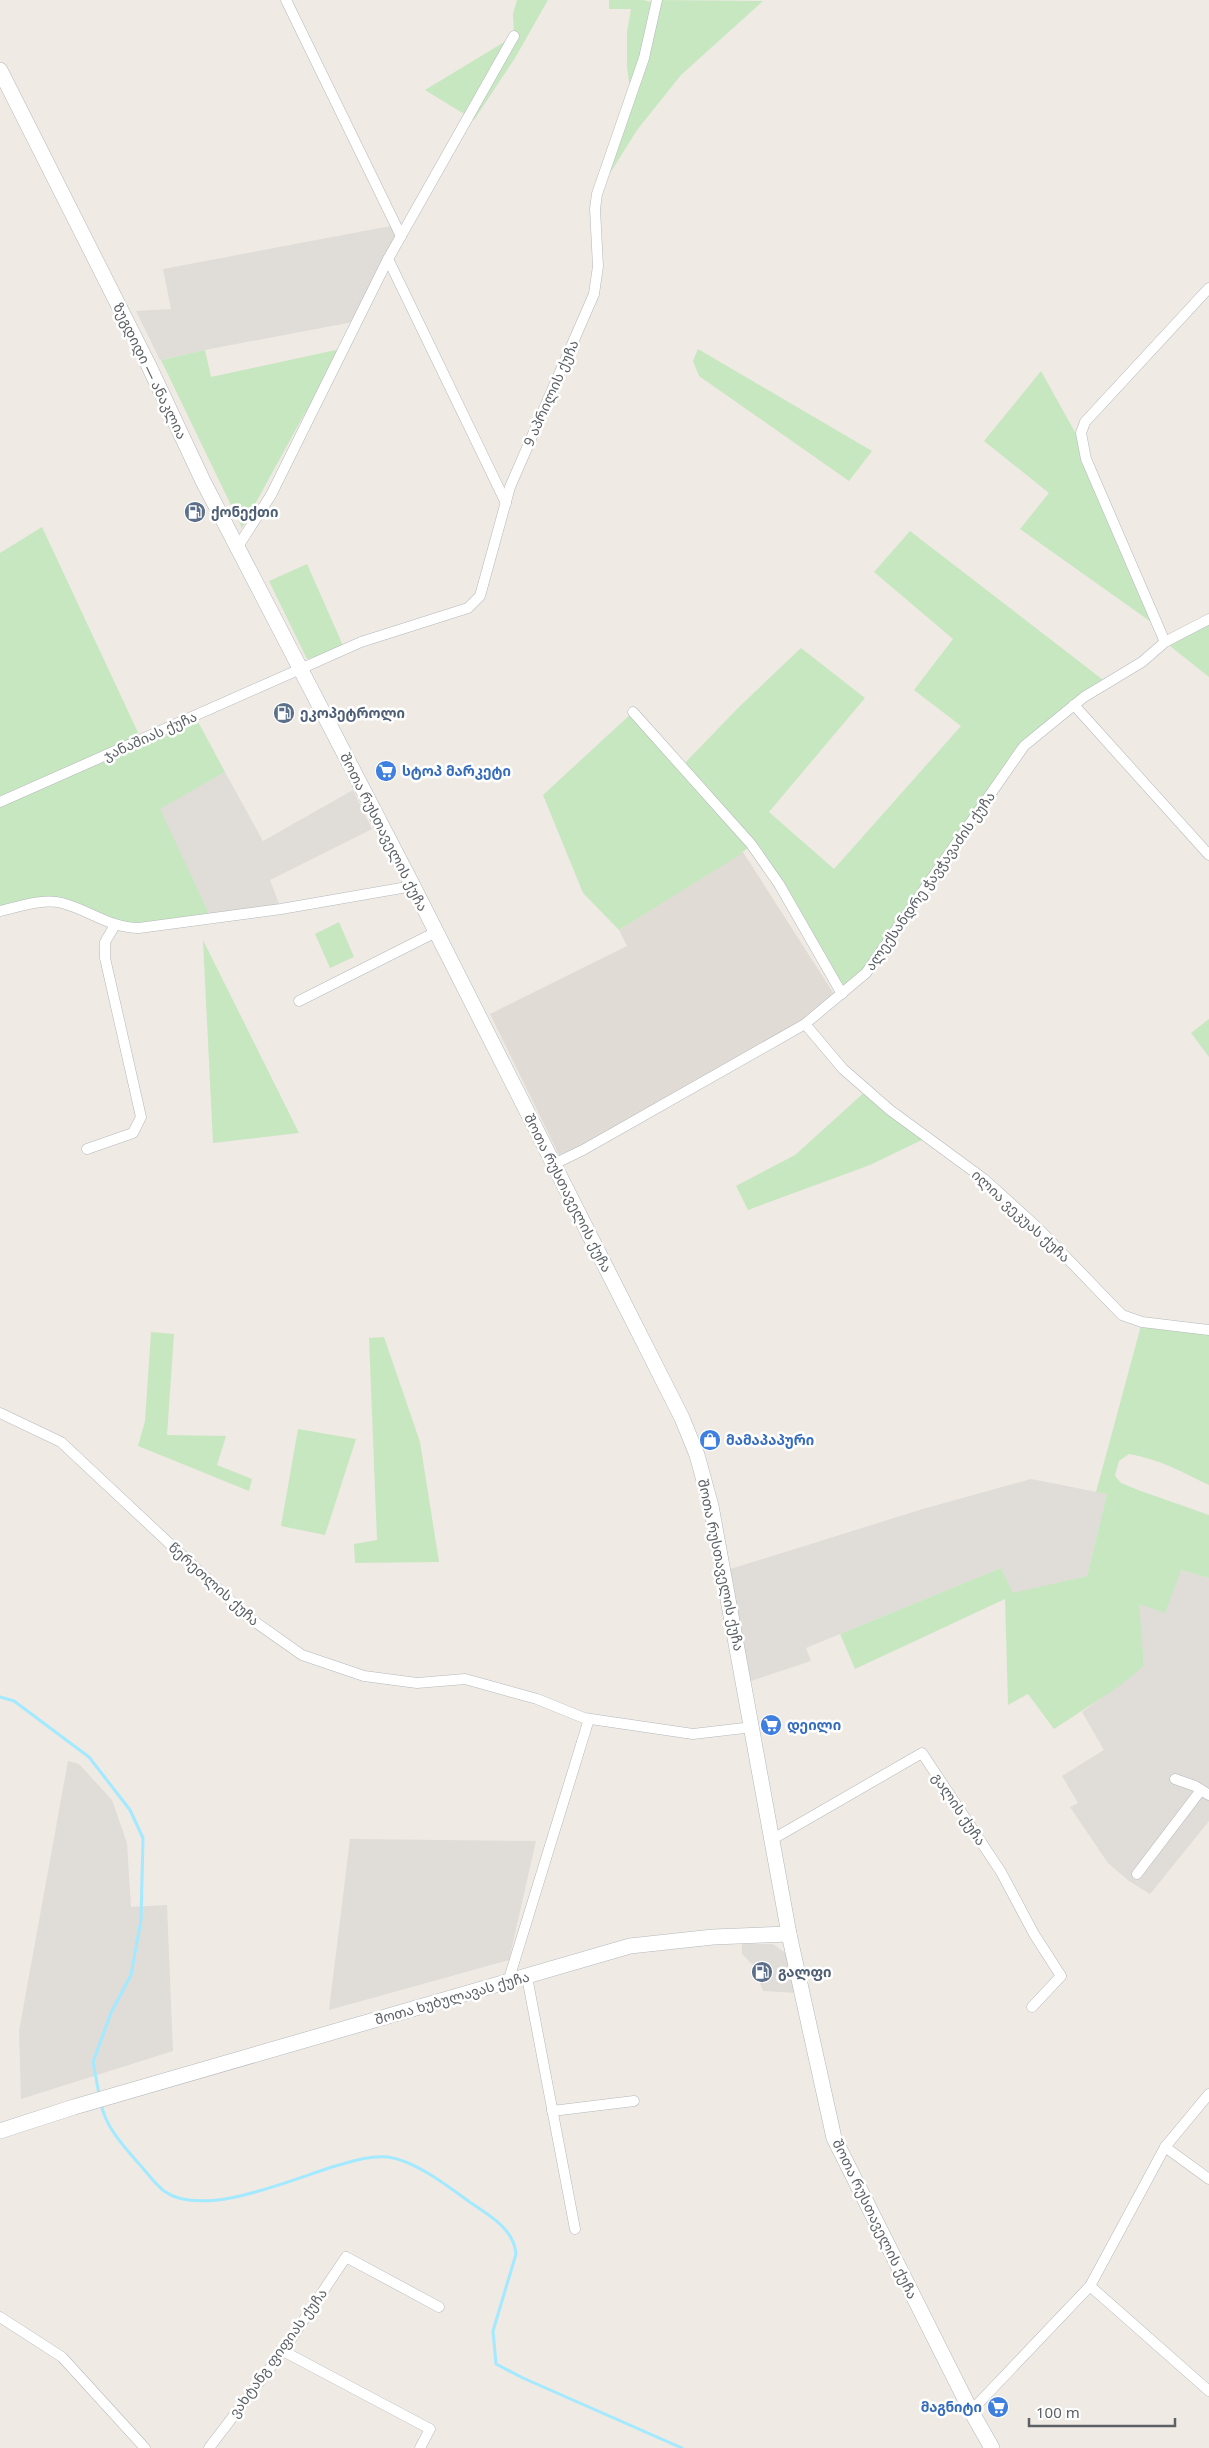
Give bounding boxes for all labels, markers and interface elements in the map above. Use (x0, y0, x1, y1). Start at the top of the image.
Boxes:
street label: ზუგდიდი — ანაკლია (109, 299, 192, 442)
street label: 9 აპრილის ქუჩა (519, 337, 583, 449)
fuel station icon: ქონექთი (183, 500, 207, 524)
place label: ქონექთი (211, 502, 278, 521)
fuel station icon: ეკოპეტროლი (272, 701, 296, 725)
place label: ეკოპეტროლი (300, 703, 405, 722)
street label: ჯანაშიას ქუჩა (100, 706, 200, 765)
street label: შოთა რუსთაველის ქუჩა (336, 749, 433, 914)
supermarket icon: სტოპ მარკეტი (374, 759, 398, 783)
place label: სტოპ მარკეტი (402, 761, 511, 780)
street label: ალექსანდრე ჭავჭავაძის ქუჩა (860, 787, 999, 974)
street label: შოთა რუსთაველის ქუჩა (520, 1110, 617, 1275)
street label: ილია ვეკუას ქუჩა (968, 1165, 1075, 1266)
shop icon: მამაპაპური (698, 1428, 722, 1452)
place label: მამაპაპური (726, 1430, 814, 1449)
street label: შოთა რუსთაველის ქუჩა (694, 1477, 749, 1653)
street label: წერეთლის ქუჩა (165, 1538, 264, 1630)
supermarket icon: დეილი (759, 1713, 783, 1737)
place label: დეილი (787, 1715, 841, 1734)
street label: გალის ქუჩა (928, 1769, 991, 1849)
fuel station icon: გალფი (750, 1960, 774, 1984)
place label: გალფი (778, 1962, 832, 1981)
street label: შოთა ხუბულავას ქუჩა (372, 1966, 531, 2029)
street label: შოთა რუსთაველის ქუჩა (828, 2136, 922, 2302)
street label: ვახტანგ ფიფიას ქუჩა (224, 2284, 331, 2421)
supermarket icon: მაგნიტი (986, 2395, 1010, 2419)
scale bar (1029, 2396, 1175, 2428)
place label: მაგნიტი (921, 2397, 982, 2416)
text: 100 m (1036, 2402, 1080, 2422)

